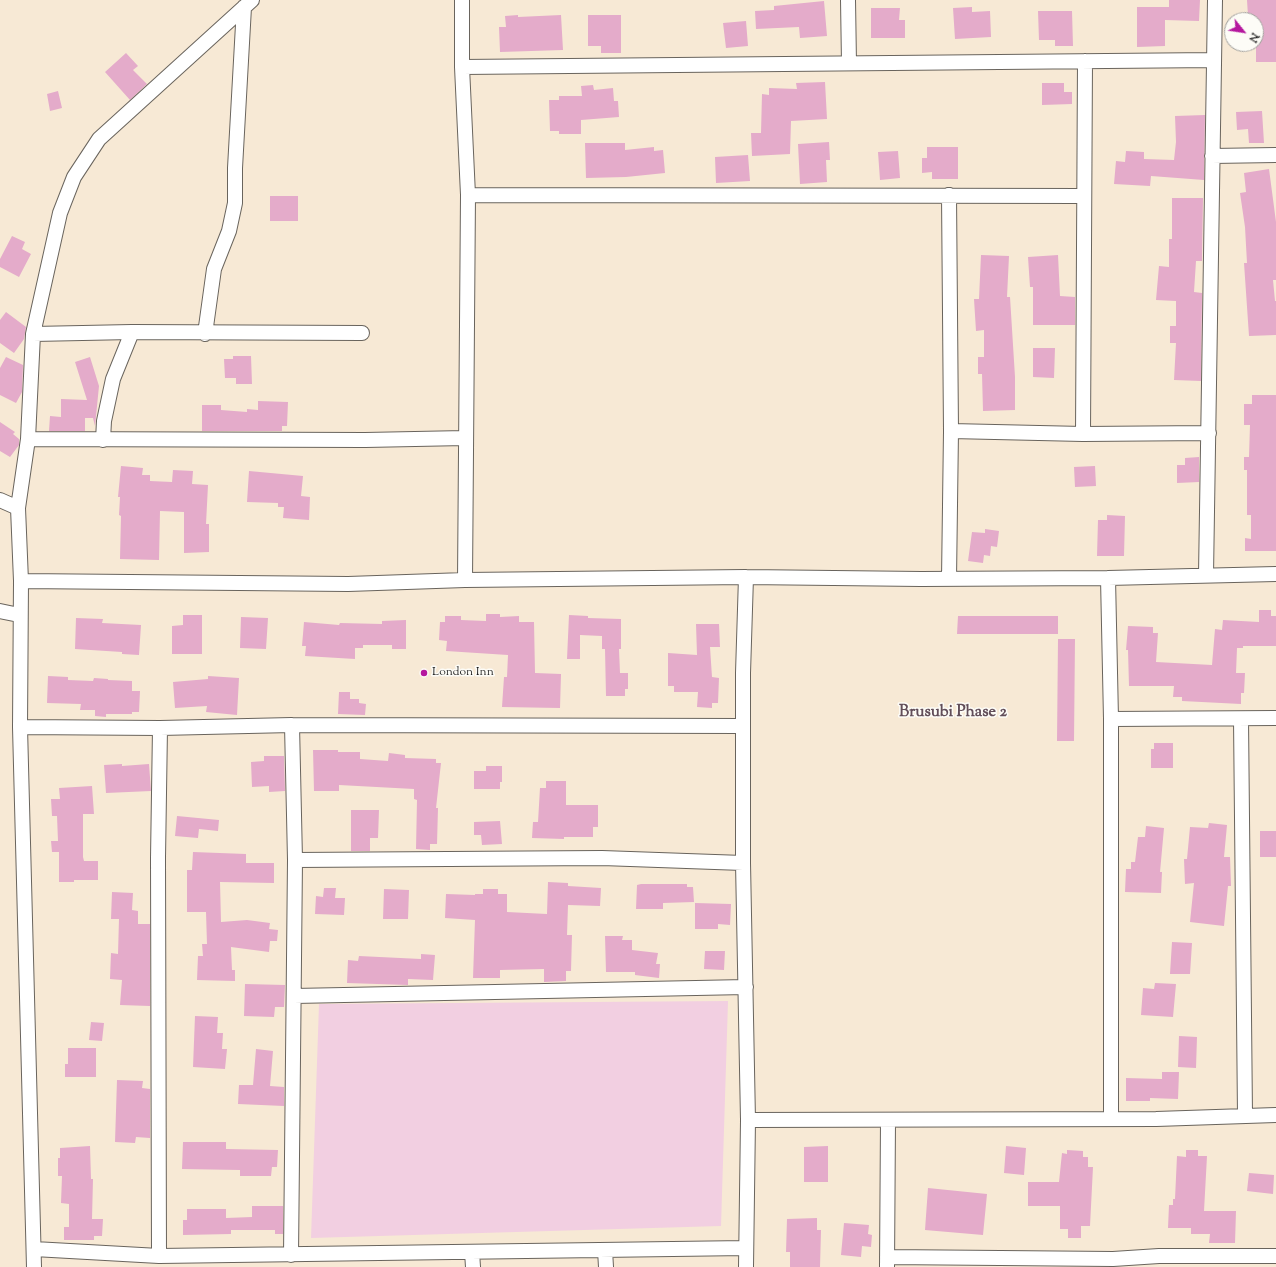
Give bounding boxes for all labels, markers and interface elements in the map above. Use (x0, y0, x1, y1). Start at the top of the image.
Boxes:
north arrow (1224, 12, 1264, 52)
text: N (1244, 30, 1263, 45)
place label: London Inn (432, 666, 494, 680)
marker: London Inn (419, 668, 429, 678)
district label: Brusubi Phase 2 (899, 703, 1007, 723)

